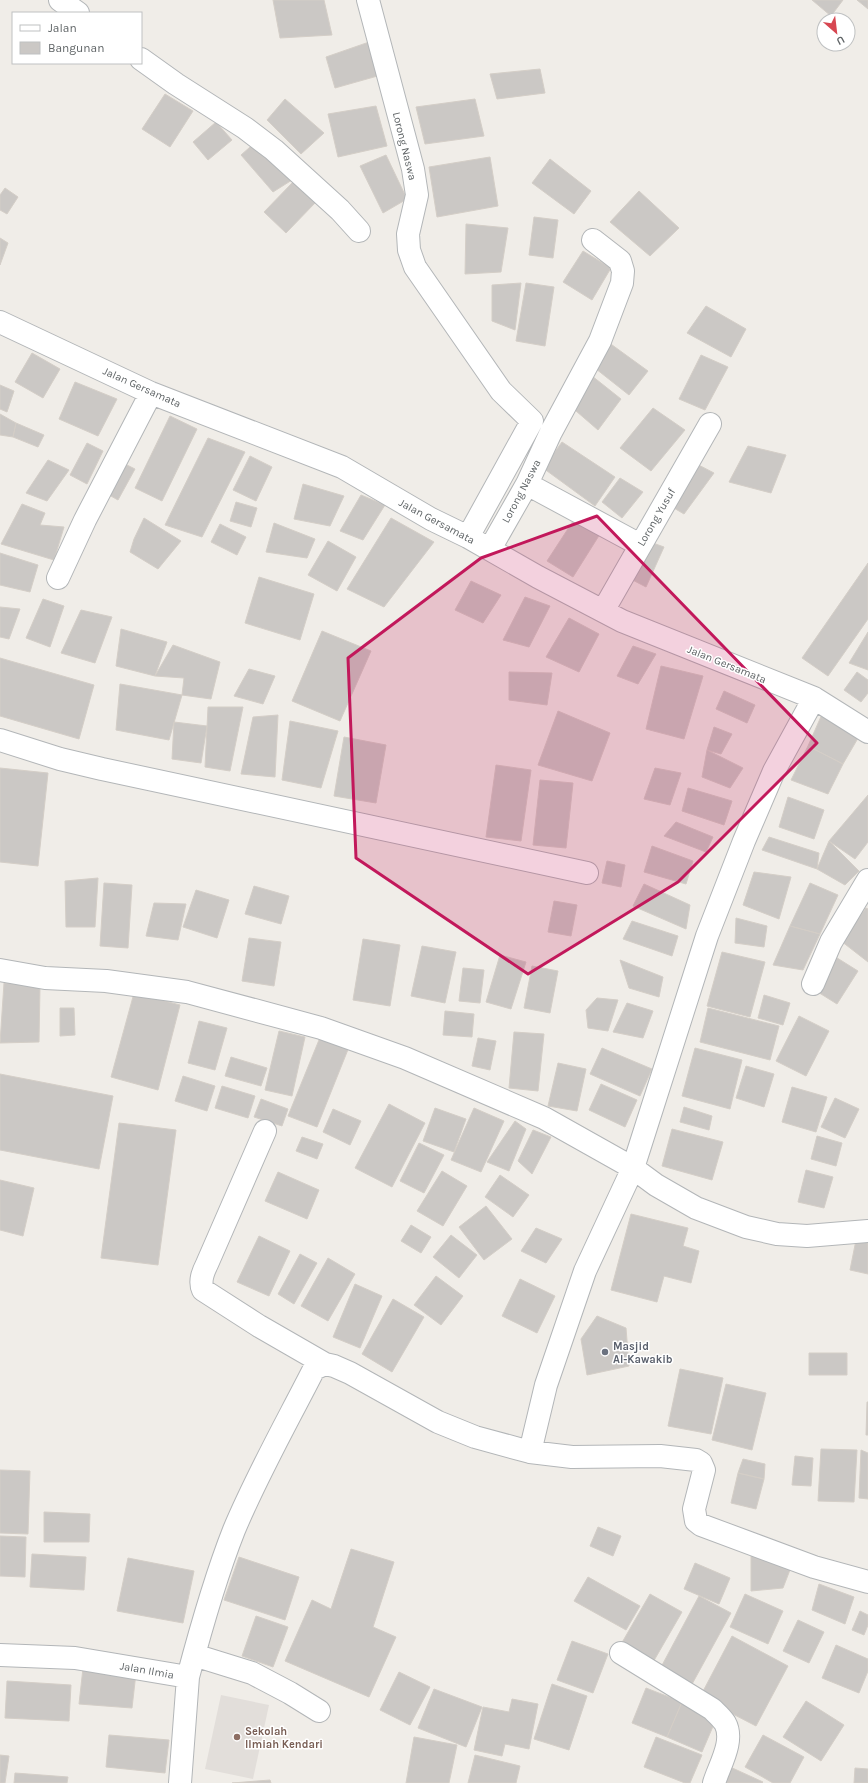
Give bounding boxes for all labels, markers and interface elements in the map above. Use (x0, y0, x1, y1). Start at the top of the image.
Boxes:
legend (12, 12, 142, 64)
north arrow (816, 12, 856, 52)
text: Jalan (48, 21, 77, 35)
text: U (834, 33, 847, 48)
text: Bangunan (48, 41, 104, 55)
street label: Lorong Naswa (390, 111, 419, 182)
street label: Jalan Gersamata (101, 364, 183, 410)
street label: Lorong Naswa (499, 457, 544, 525)
street label: Lorong Yusuf (635, 486, 678, 549)
street label: Jalan Gersamata (397, 496, 477, 547)
street label: Jalan Gersamata (685, 643, 768, 686)
place label: Masjid Al-Kawakib (613, 1340, 673, 1366)
marker: Masjid Al-Kawakib (600, 1347, 610, 1357)
street label: Jalan Ilmia (119, 1659, 175, 1682)
place label: Sekolah Ilmiah Kendari (245, 1725, 323, 1751)
marker: Sekolah Ilmiah Kendari (232, 1732, 242, 1742)

